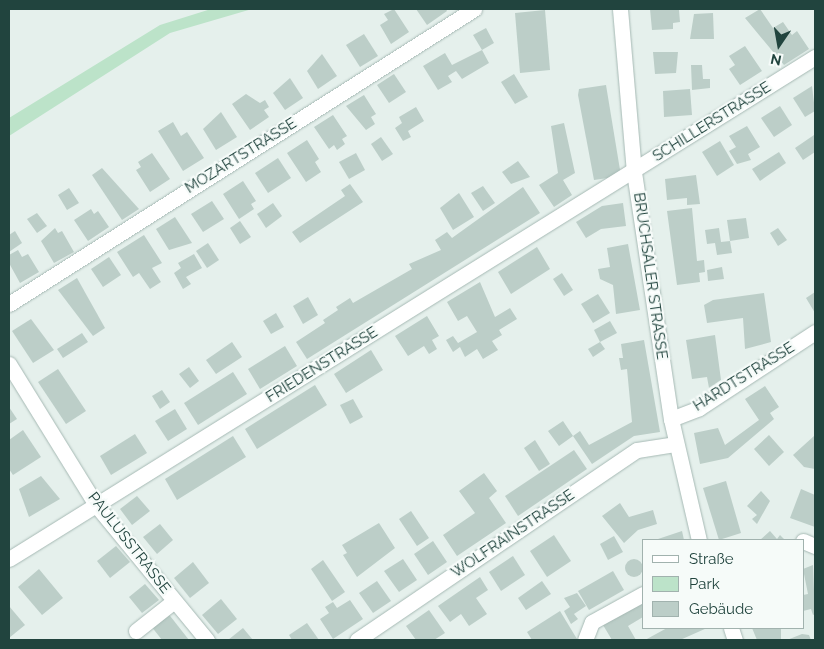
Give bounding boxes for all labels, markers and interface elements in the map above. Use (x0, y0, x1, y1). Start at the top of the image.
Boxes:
north arrow (754, 20, 804, 70)
text: N (769, 51, 783, 69)
street label: SCHILLERSTRASSE (650, 78, 774, 166)
street label: MOZARTSTRASSE (182, 114, 300, 198)
street label: BRUCHSALER STRASSE (629, 191, 671, 361)
street label: FRIEDENSTRASSE (263, 323, 381, 407)
street label: HARDTSTRASSE (690, 339, 798, 415)
street label: WOLFRAINSTRASSE (448, 486, 578, 582)
street label: PAULUSSTRASSE (84, 489, 174, 597)
legend (642, 539, 804, 629)
text: Straße (689, 550, 733, 568)
text: Park (689, 575, 720, 593)
text: Gebäude (689, 600, 753, 618)

